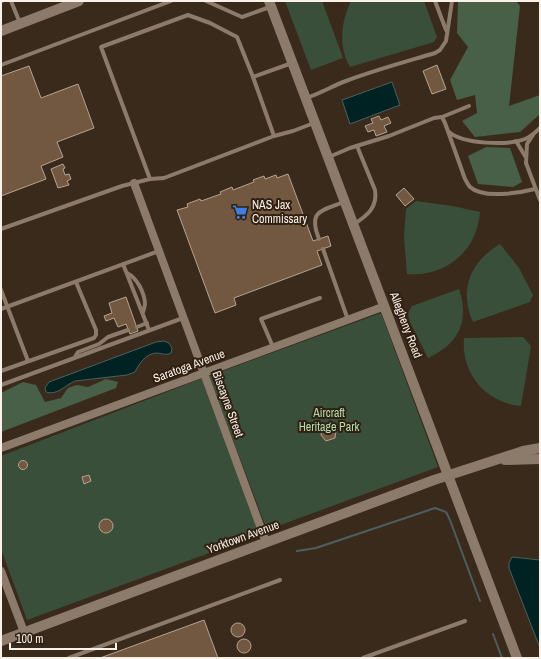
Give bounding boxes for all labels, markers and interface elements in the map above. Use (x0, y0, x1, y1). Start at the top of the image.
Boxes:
place label: NAS Jax Commissary (252, 197, 307, 227)
supermarket icon: NAS Jax Commissary (231, 203, 249, 221)
street label: Allegheny Road (386, 289, 426, 360)
street label: Saratoga Avenue (151, 346, 227, 386)
street label: Biscayne Street (209, 369, 247, 440)
park label: Aircraft Heritage Park (299, 405, 359, 435)
street label: Yorktown Avenue (205, 517, 281, 557)
scale bar (10, 625, 116, 651)
text: 100 m (16, 631, 43, 647)

